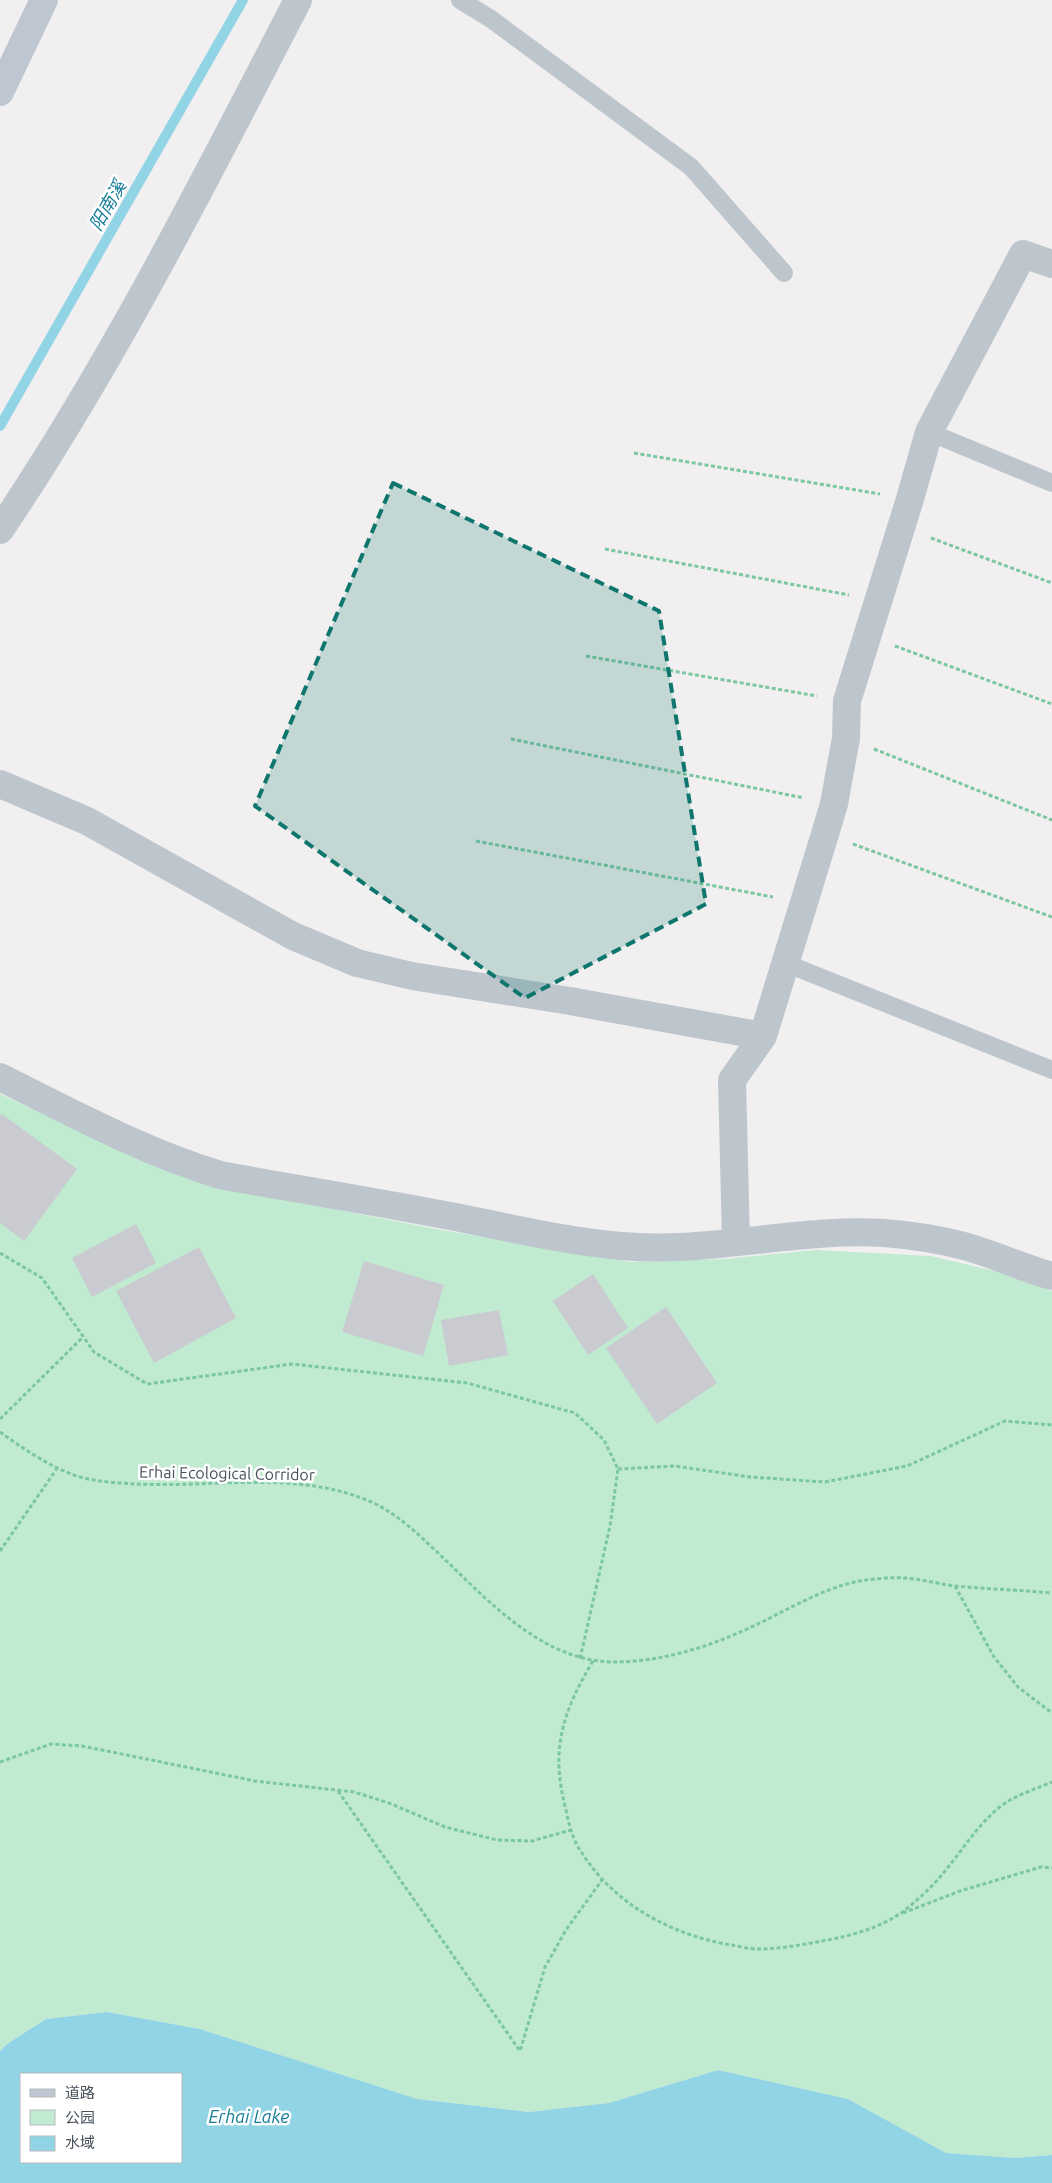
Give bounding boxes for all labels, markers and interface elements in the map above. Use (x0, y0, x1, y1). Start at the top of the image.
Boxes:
water label: 阳南溪 (85, 175, 130, 233)
street label: Erhai Ecological Corridor (139, 1462, 315, 1484)
legend (20, 2073, 182, 2163)
text: 道路 (65, 2084, 95, 2101)
water label: Erhai Lake (209, 2106, 289, 2126)
text: 公园 (65, 2109, 95, 2126)
text: 水域 (65, 2134, 95, 2151)

